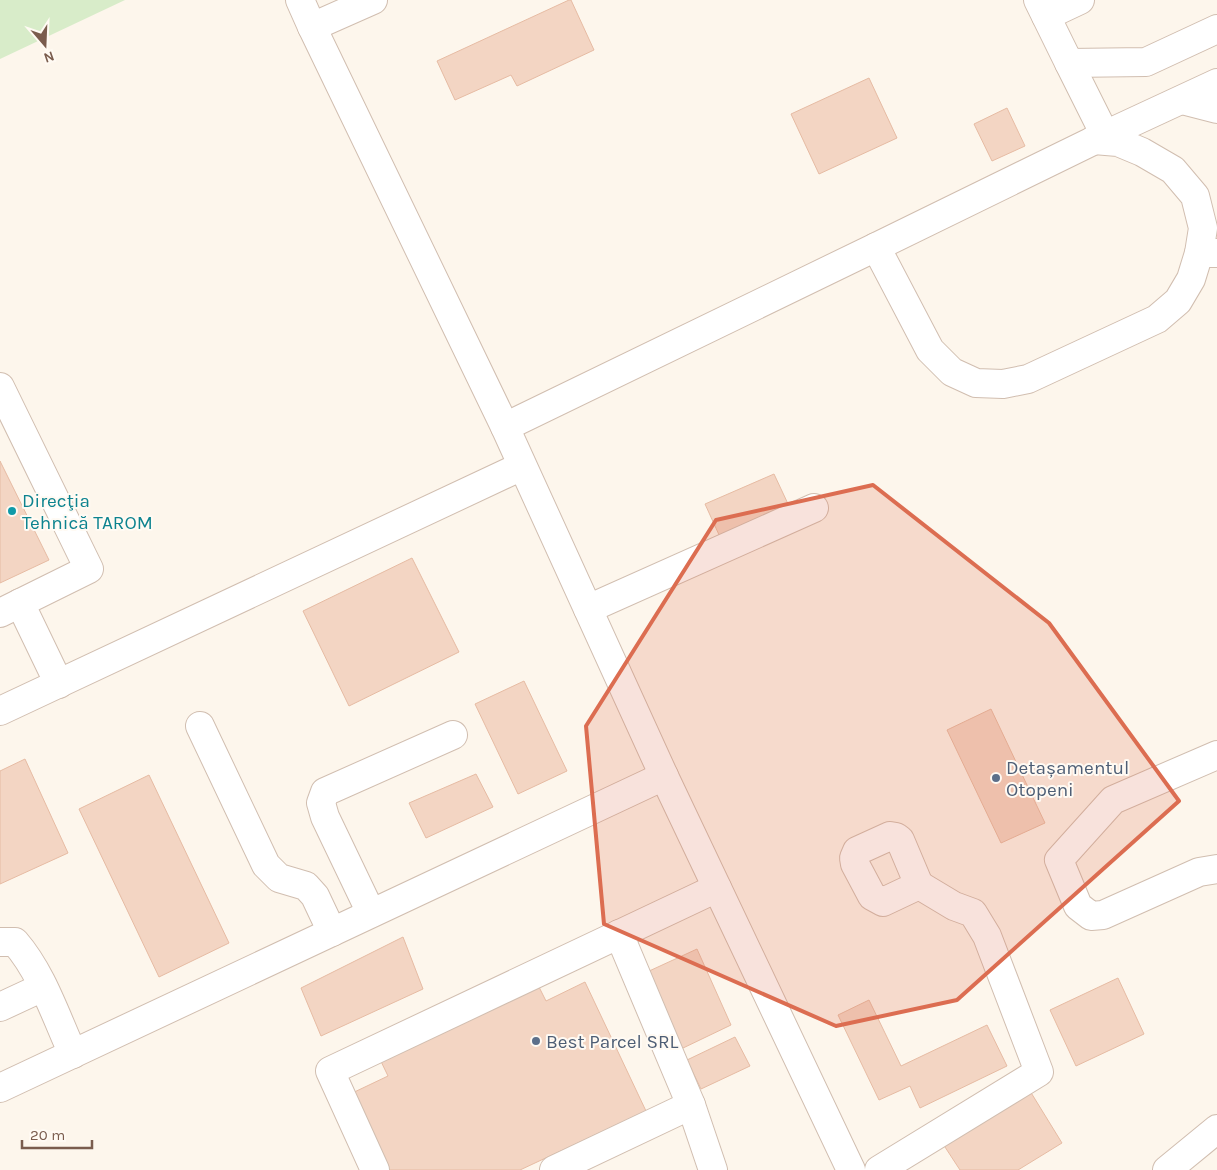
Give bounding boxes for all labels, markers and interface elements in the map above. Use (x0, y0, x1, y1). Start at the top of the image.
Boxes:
north arrow (20, 20, 70, 70)
text: N (42, 47, 57, 66)
place label: Direcţia Tehnică TAROM (22, 490, 153, 534)
marker: Direcţia Tehnică TAROM (6, 505, 18, 517)
place label: Detașamentul Otopeni (1006, 757, 1129, 801)
marker: Detașamentul Otopeni (990, 772, 1002, 784)
place label: Best Parcel SRL (546, 1031, 679, 1053)
marker: Best Parcel SRL (530, 1035, 542, 1047)
scale bar (22, 1118, 92, 1150)
text: 20 m (30, 1126, 65, 1144)

